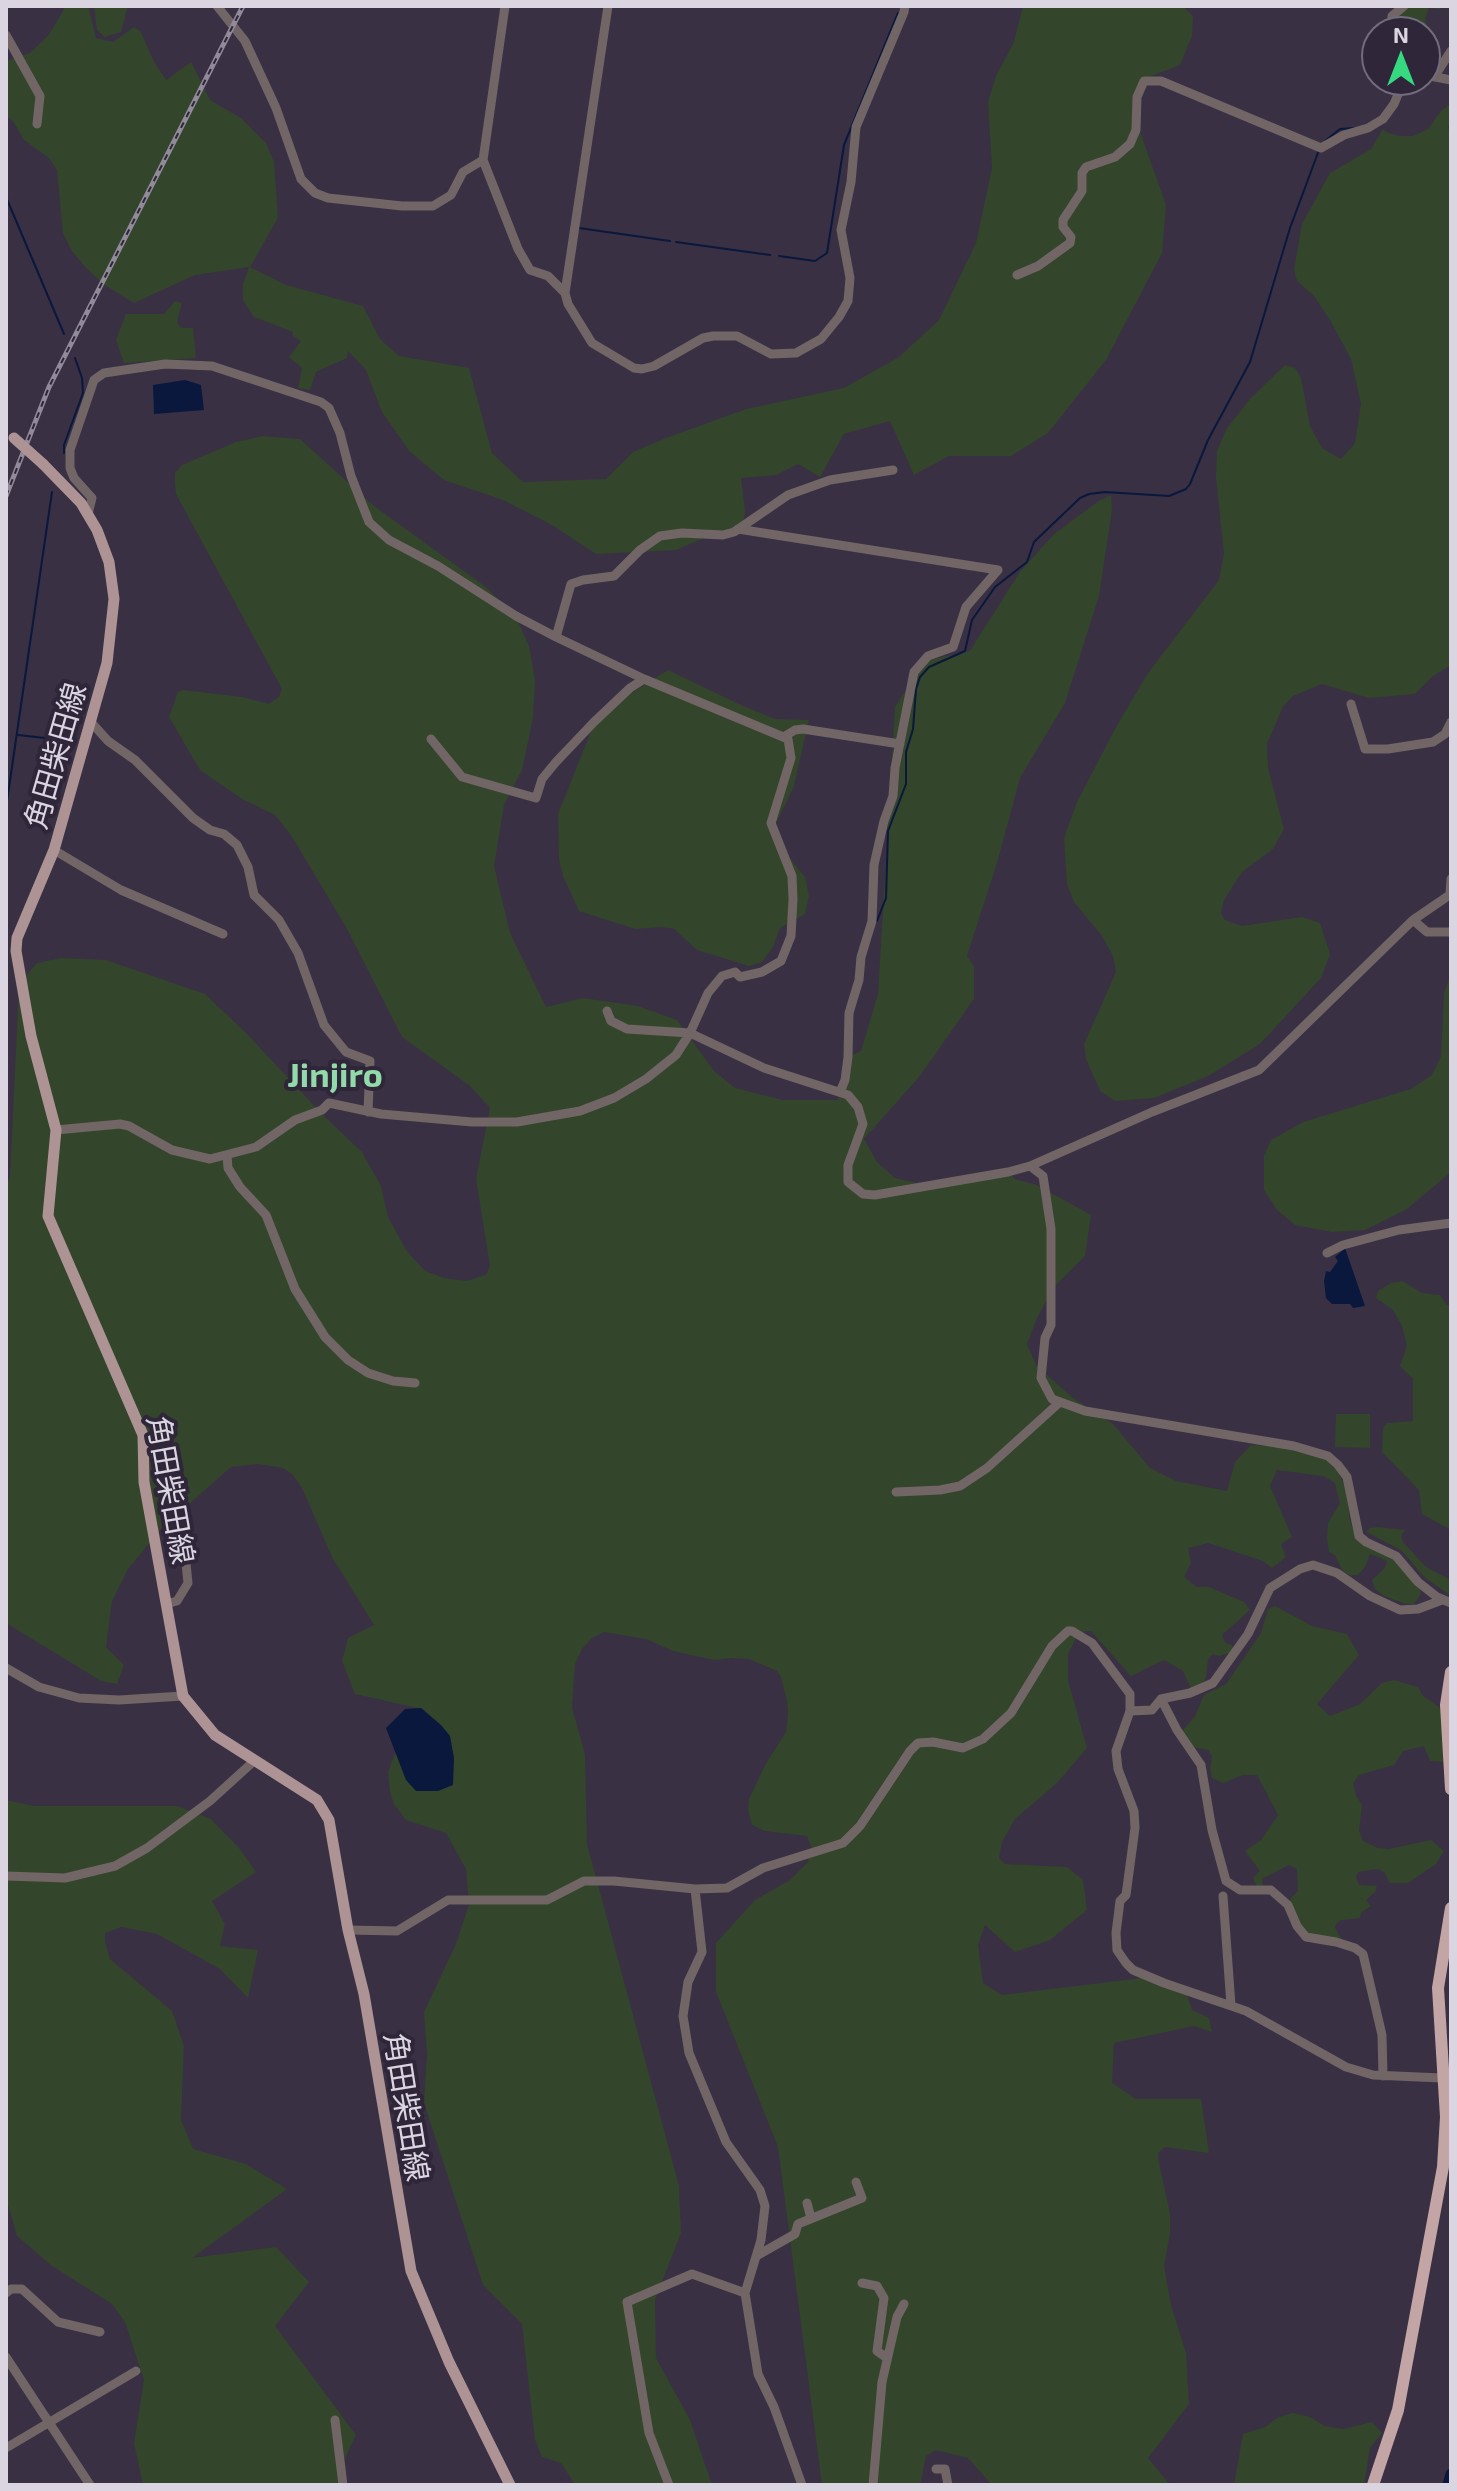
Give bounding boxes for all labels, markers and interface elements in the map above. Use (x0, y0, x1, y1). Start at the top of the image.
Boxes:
north arrow (1361, 16, 1441, 96)
text: N (1393, 21, 1409, 47)
street label: 角田柴田線 (18, 679, 94, 833)
district label: Jinjiro (287, 1056, 383, 1096)
street label: 角田柴田線 (139, 1413, 201, 1567)
street label: 角田柴田線 (376, 2030, 436, 2184)

